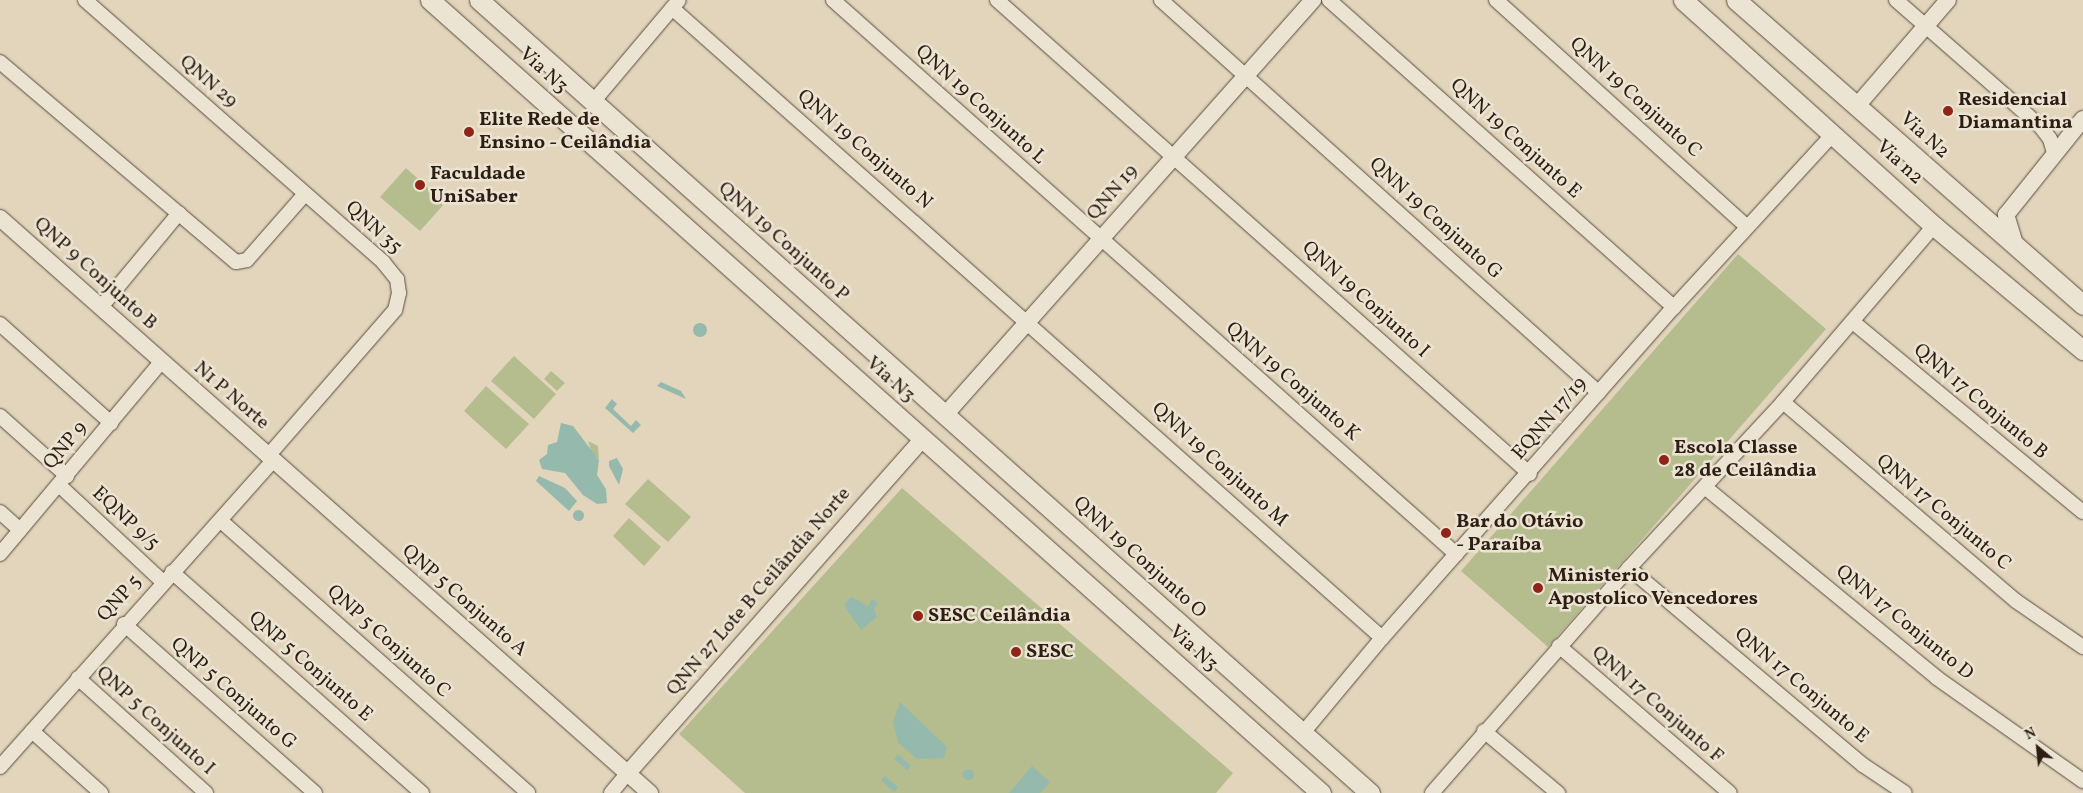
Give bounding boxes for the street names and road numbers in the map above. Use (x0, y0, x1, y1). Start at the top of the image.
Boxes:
street label: QNN 19 Conjunto C (1564, 32, 1706, 164)
street label: QNN 19 Conjunto L (910, 40, 1050, 170)
street label: Via N3 (513, 43, 573, 99)
street label: QNN 29 (174, 50, 242, 114)
street label: QNN 19 Conjunto E (1444, 74, 1586, 204)
street label: QNN 19 Conjunto N (792, 85, 936, 215)
street label: Via N2 (1894, 108, 1954, 164)
street label: Via n2 (1870, 136, 1928, 190)
street label: QNN 19 Conjunto G (1363, 153, 1507, 285)
street label: QNN 19 (1082, 160, 1144, 226)
street label: QNN 19 Conjunto P (713, 177, 853, 307)
street label: QNN 35 (340, 196, 406, 260)
street label: QNP 9 Conjunto B (28, 212, 162, 336)
street label: QNN 19 Conjunto I (1296, 236, 1434, 364)
street label: QNN 19 Conjunto K (1220, 317, 1364, 447)
street label: QNN 17 Conjunto B (1908, 339, 2052, 465)
street label: Via N3 (860, 352, 920, 408)
street label: N1 P Norte (188, 357, 274, 435)
street label: EQNN 17/19 (1508, 373, 1592, 465)
street label: QNN 19 Conjunto M (1146, 398, 1292, 532)
street label: QNP 9 (39, 417, 93, 475)
street label: QNN 17 Conjunto C (1871, 450, 2015, 576)
street label: EQNP 9/5 (86, 482, 164, 556)
street label: QNN 27 Lote B Ceilândia Norte (662, 483, 856, 701)
street label: QNN 19 Conjunto O (1067, 492, 1211, 624)
street label: QNP 5 Conjunto A (396, 540, 532, 662)
street label: QNN 17 Conjunto D (1830, 560, 1978, 686)
street label: QNP 5 (93, 571, 147, 627)
street label: QNP 5 Conjunto C (321, 580, 455, 704)
street label: QNP 5 Conjunto E (243, 607, 377, 727)
street label: Via N3 (1163, 621, 1223, 677)
street label: QNN 17 Conjunto E (1729, 623, 1873, 749)
street label: QNP 5 Conjunto G (165, 633, 301, 755)
street label: QNN 17 Conjunto F (1586, 641, 1728, 769)
street label: QNP 5 Conjunto I (91, 661, 219, 781)

